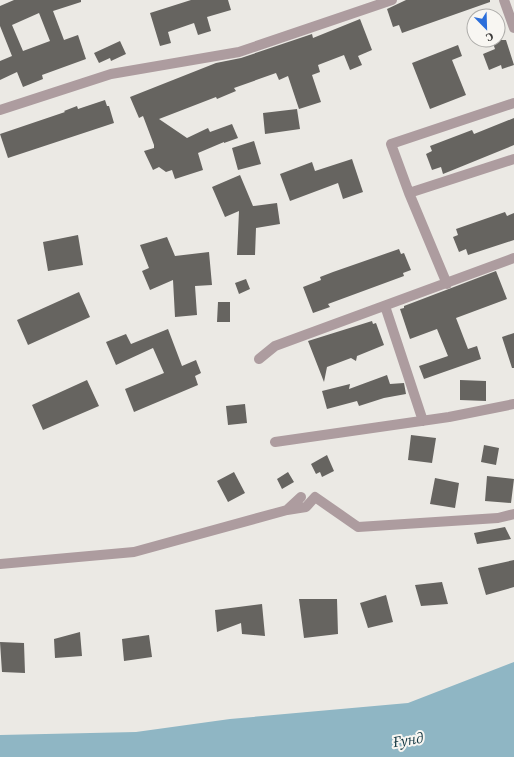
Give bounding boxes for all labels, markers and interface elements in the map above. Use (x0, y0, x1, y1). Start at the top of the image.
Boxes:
north arrow (466, 8, 506, 48)
text: С (483, 29, 496, 45)
water label: Ғунд (390, 727, 425, 752)

